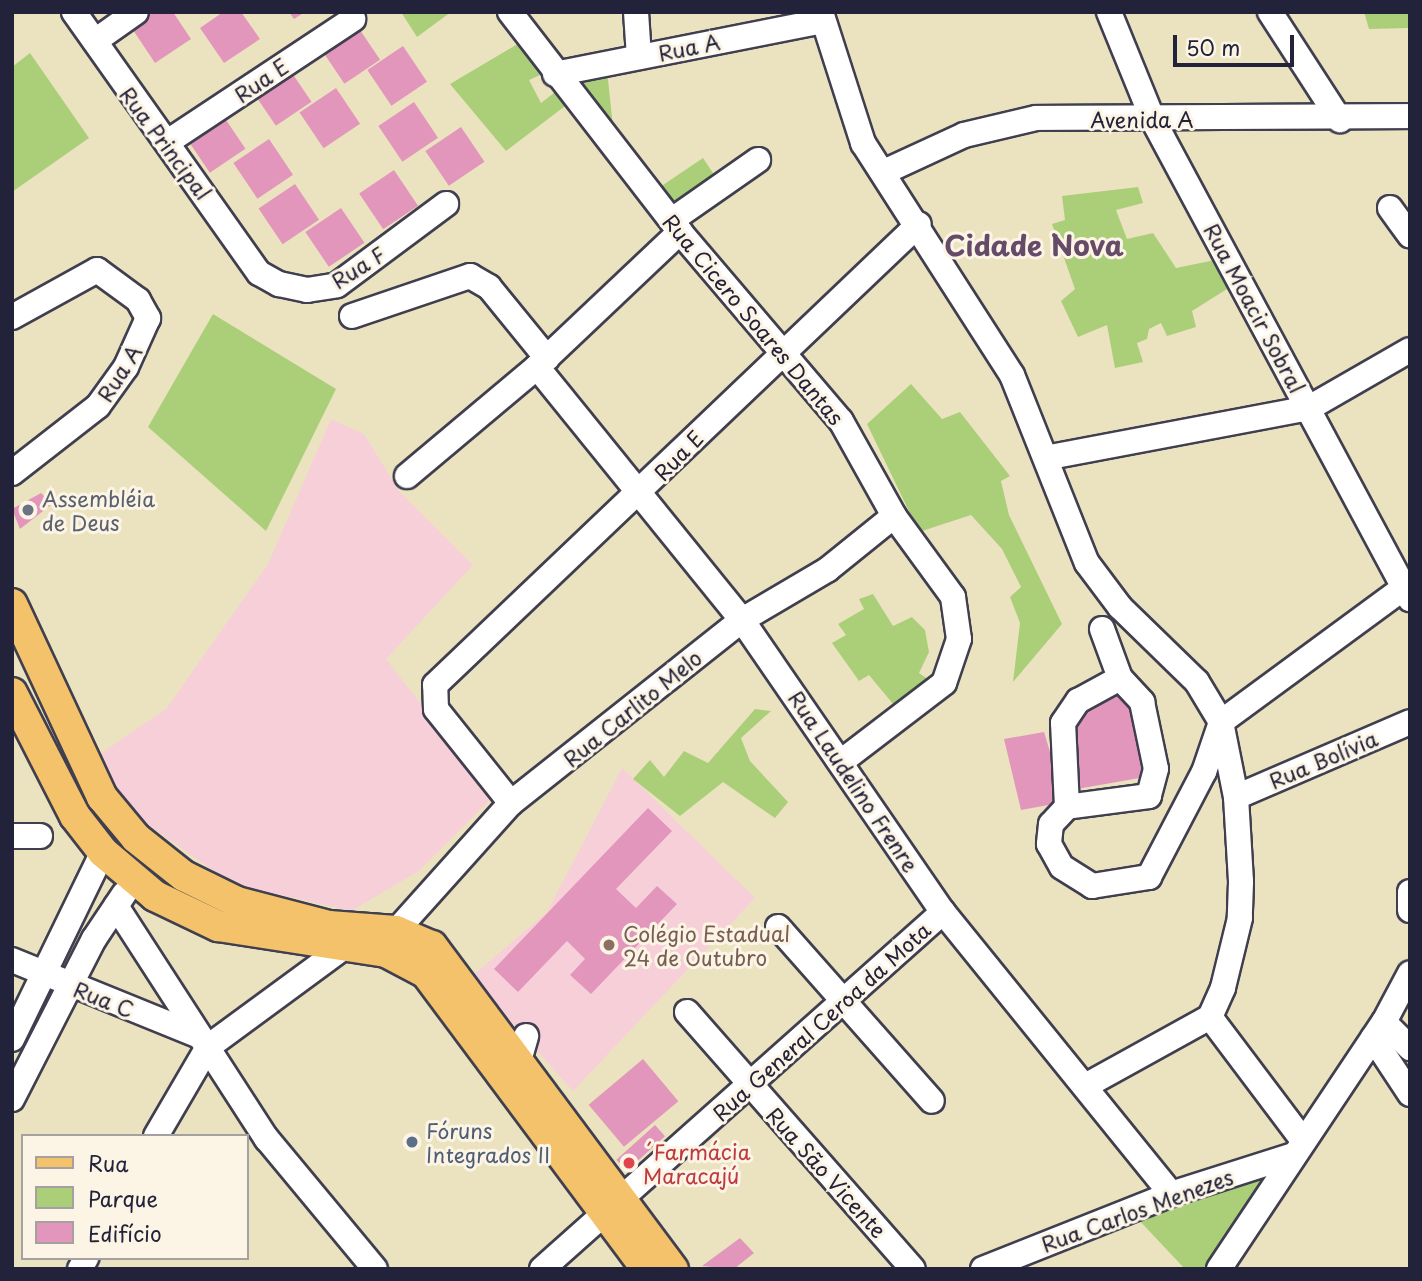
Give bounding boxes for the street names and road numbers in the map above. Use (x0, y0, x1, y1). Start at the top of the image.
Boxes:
street label: Rua A (656, 29, 722, 65)
street label: Rua E (229, 53, 293, 107)
street label: Rua Principal (115, 81, 217, 205)
street label: Avenida A (1090, 106, 1194, 132)
street label: Rua Cicero Soares Dantas (658, 208, 850, 430)
street label: Rua Moacir Sobral (1199, 218, 1311, 398)
street label: Rua F (326, 241, 390, 293)
street label: Rua A (91, 340, 147, 406)
street label: Rua E (648, 425, 708, 485)
street label: Rua Carlito Melo (557, 644, 707, 772)
street label: Rua Laudelino Frenre (784, 686, 924, 876)
street label: Rua Bolívia (1265, 725, 1381, 793)
street label: Rua General Ceroa da Mota (706, 916, 936, 1126)
street label: Rua C (70, 975, 138, 1023)
street label: Rua São Vicente (762, 1102, 892, 1242)
street label: Rua Carlos Menezes (1037, 1163, 1237, 1257)

